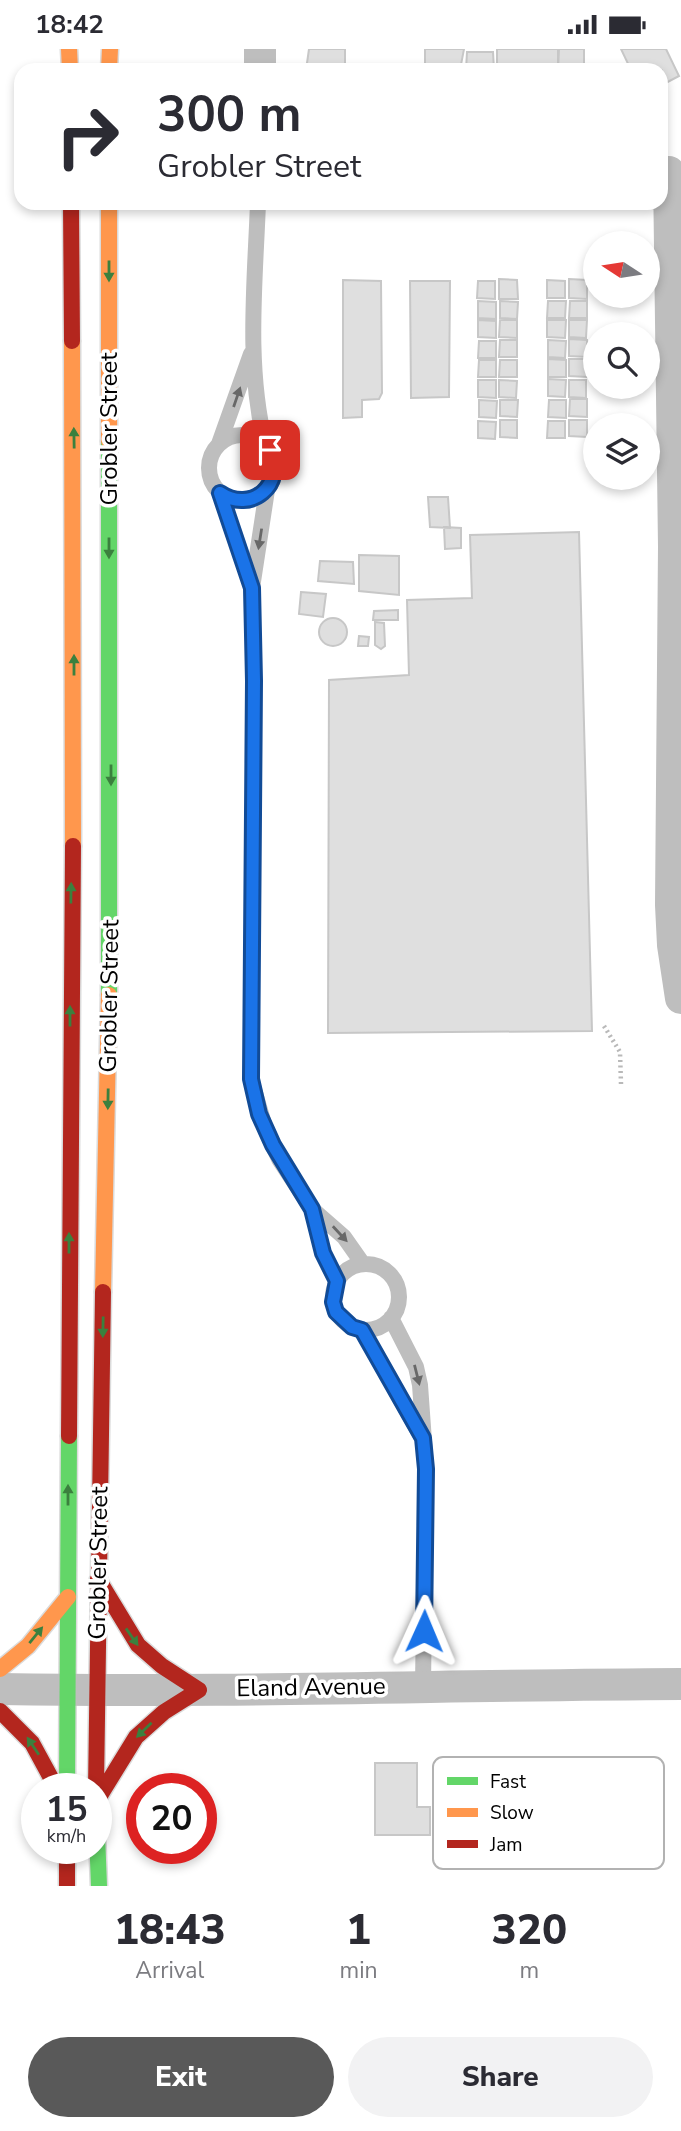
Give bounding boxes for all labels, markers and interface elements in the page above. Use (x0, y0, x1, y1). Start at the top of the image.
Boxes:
text: 18:42 (35, 7, 104, 42)
text: 300 m (157, 81, 301, 148)
icon: right (42, 91, 133, 182)
text: Grobler Street (157, 145, 361, 188)
north arrow (583, 231, 660, 308)
map controls (583, 231, 660, 490)
one-way arrow (103, 260, 115, 282)
button: search (583, 322, 660, 399)
street label: Grobler Street (93, 352, 125, 506)
one-way arrow (232, 386, 243, 407)
button: layers (583, 413, 660, 490)
pin (240, 420, 300, 480)
one-way arrow (68, 426, 80, 448)
icon: arrive (251, 431, 289, 469)
one-way arrow (254, 528, 265, 550)
one-way arrow (103, 537, 115, 559)
one-way arrow (68, 654, 80, 676)
one-way arrow (105, 764, 117, 786)
one-way arrow (65, 881, 77, 903)
street label: Grobler Street (92, 919, 126, 1073)
one-way arrow (64, 1004, 76, 1026)
one-way arrow (102, 1089, 113, 1111)
one-way arrow (332, 1225, 348, 1242)
one-way arrow (63, 1232, 75, 1254)
one-way arrow (97, 1316, 109, 1338)
one-way arrow (412, 1365, 423, 1387)
one-way arrow (62, 1484, 74, 1506)
street label: Grobler Street (81, 1486, 115, 1640)
position arrow (387, 1594, 461, 1668)
one-way arrow (29, 1627, 44, 1645)
one-way arrow (126, 1627, 139, 1647)
street label: Eland Avenue (236, 1670, 386, 1704)
one-way arrow (136, 1722, 153, 1738)
one-way arrow (26, 1737, 40, 1755)
legend (433, 1757, 664, 1869)
text: Fast (490, 1769, 526, 1795)
speed limit sign: 20 (126, 1773, 217, 1864)
text: 15 (45, 1786, 88, 1833)
text: Slow (490, 1800, 534, 1826)
text: km/h (47, 1824, 86, 1848)
text: Jam (489, 1832, 523, 1858)
text: 18:43 (114, 1902, 226, 1959)
text: 1 (346, 1902, 371, 1959)
text: 320 (492, 1902, 567, 1959)
text: Arrival (135, 1955, 204, 1986)
text: min (340, 1955, 378, 1986)
text: m (519, 1955, 539, 1986)
button: Exit (28, 2037, 334, 2117)
button: Share (348, 2037, 653, 2117)

